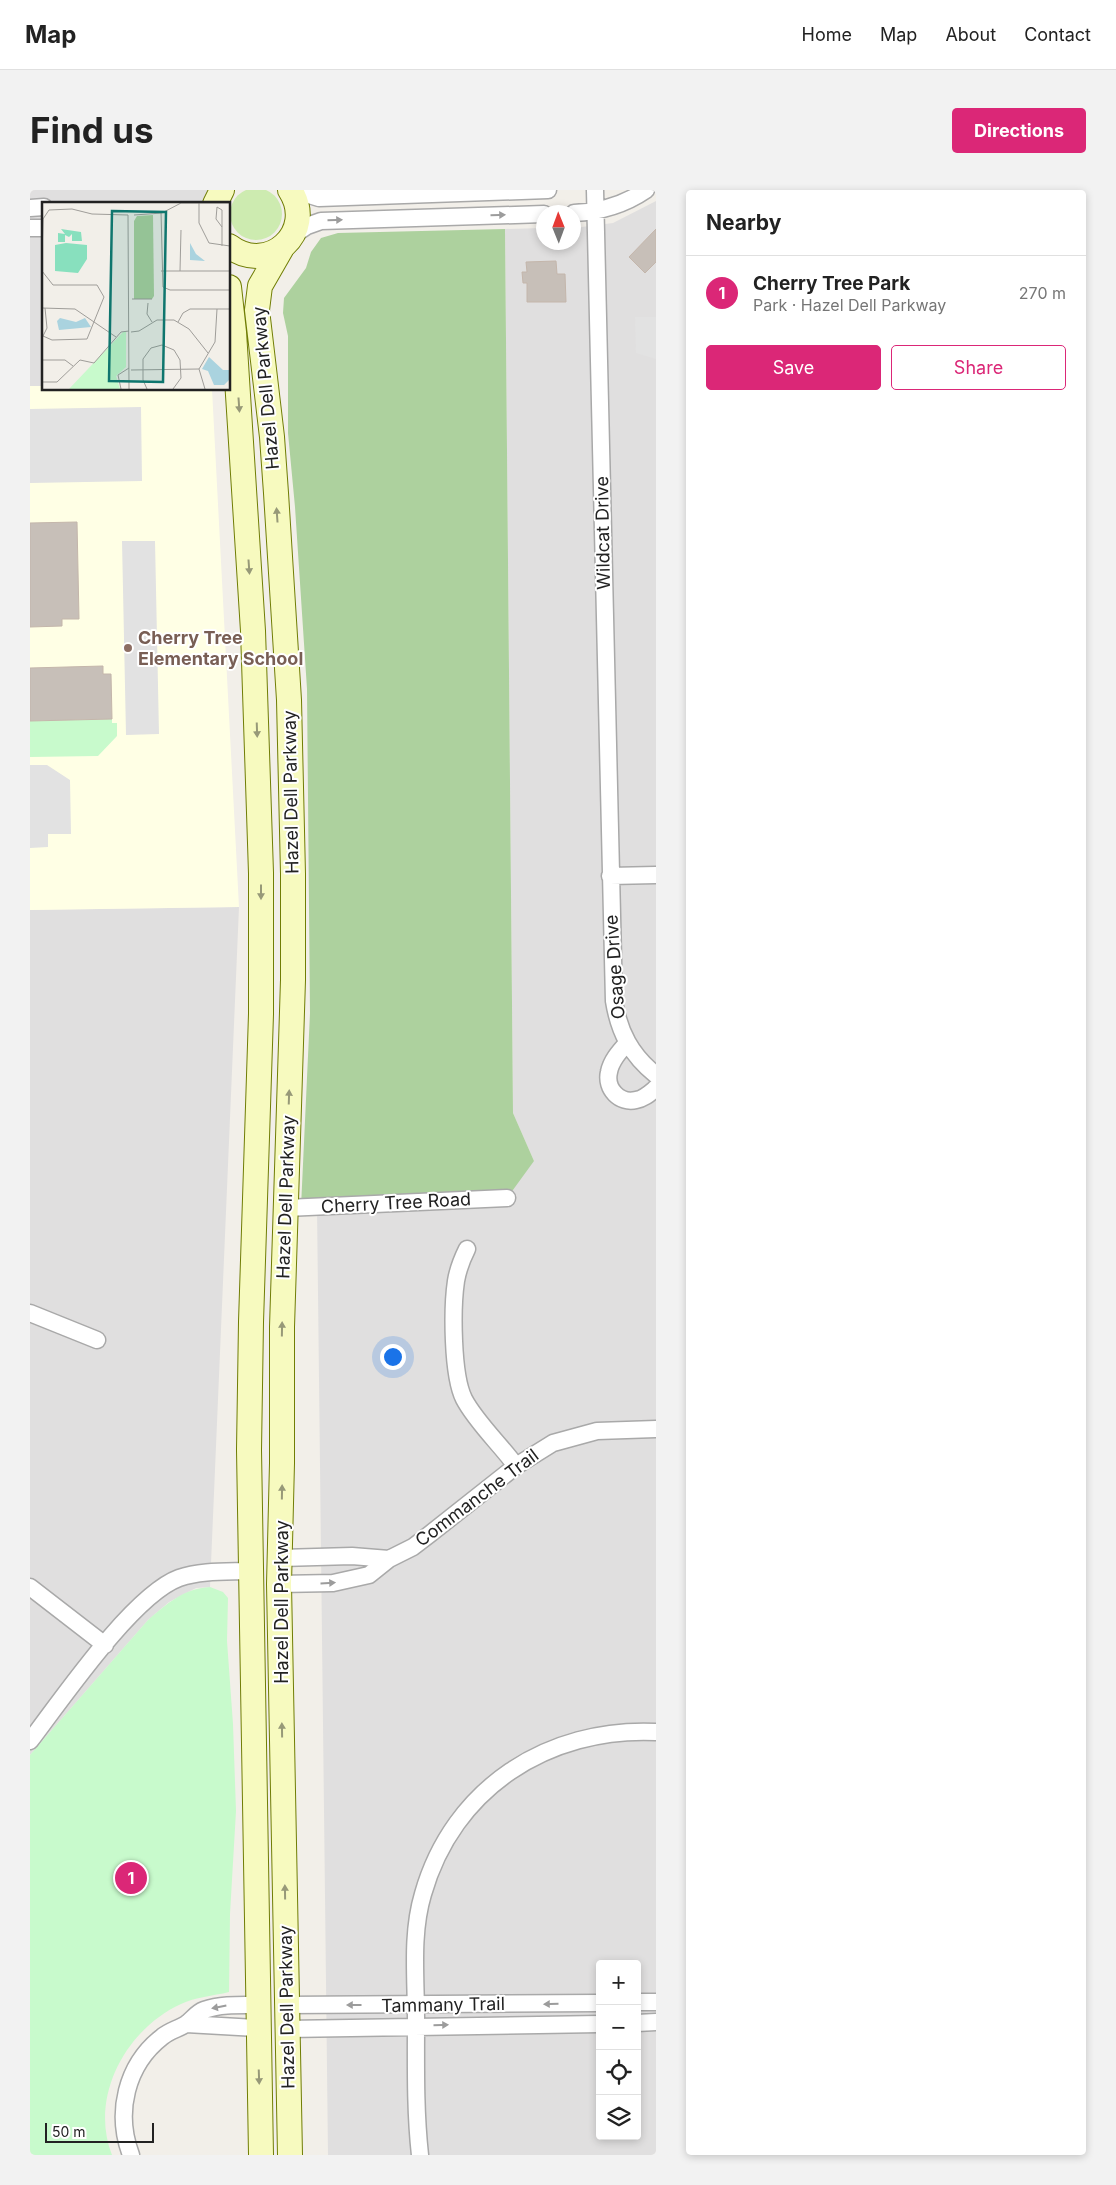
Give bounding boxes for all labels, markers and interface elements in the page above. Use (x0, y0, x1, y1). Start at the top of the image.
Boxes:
text: Map (25, 20, 76, 49)
text: Home (802, 24, 852, 45)
text: Map (880, 24, 917, 45)
text: About (945, 24, 996, 45)
text: Contact (1024, 24, 1091, 45)
button: Directions (952, 108, 1086, 153)
text: Find us (30, 109, 154, 151)
inset map (42, 202, 230, 390)
north arrow (536, 205, 581, 250)
text: Nearby (706, 210, 781, 235)
one-way arrow (490, 211, 506, 219)
one-way arrow (328, 216, 344, 224)
text: Cherry Tree Park (753, 272, 910, 295)
text: 1 (719, 283, 725, 303)
text: 270 m (1019, 283, 1066, 303)
text: Park · Hazel Dell Parkway (753, 295, 946, 315)
street label: Hazel Dell Parkway (248, 306, 283, 470)
button: Save (706, 345, 881, 390)
button: Share (891, 345, 1066, 390)
one-way arrow (235, 398, 243, 414)
street label: Wildcat Drive (591, 476, 614, 590)
one-way arrow (273, 507, 281, 523)
one-way arrow (246, 560, 254, 576)
place label: Cherry Tree Elementary School (138, 627, 303, 669)
marker: Cherry Tree Elementary School (122, 642, 134, 654)
street label: Hazel Dell Parkway (279, 710, 302, 874)
one-way arrow (254, 722, 262, 738)
one-way arrow (257, 884, 265, 900)
street label: Osage Drive (600, 914, 629, 1020)
one-way arrow (286, 1089, 294, 1105)
street label: Hazel Dell Parkway (272, 1115, 299, 1279)
street label: Cherry Tree Road (320, 1188, 471, 1217)
one-way arrow (278, 1321, 286, 1337)
your location (380, 1344, 406, 1370)
street label: Commanche Trail (411, 1444, 542, 1551)
one-way arrow (278, 1484, 286, 1500)
street label: Hazel Dell Parkway (271, 1520, 292, 1684)
one-way arrow (320, 1578, 336, 1586)
one-way arrow (278, 1722, 286, 1738)
pin: 1 (115, 1859, 147, 1897)
one-way arrow (280, 1884, 288, 1900)
street label: Hazel Dell Parkway (275, 1925, 298, 2089)
map controls (596, 1960, 641, 2140)
button: + (596, 1960, 641, 2005)
street label: Tammany Trail (381, 1993, 505, 2016)
one-way arrow (543, 2000, 559, 2008)
one-way arrow (345, 2001, 361, 2009)
one-way arrow (211, 2004, 227, 2012)
button: − (596, 2005, 641, 2050)
one-way arrow (433, 2021, 449, 2029)
button: locate (596, 2050, 641, 2095)
one-way arrow (255, 2069, 263, 2085)
button: layers (596, 2095, 641, 2140)
scale bar (45, 2120, 154, 2143)
text: 50 m (52, 2123, 86, 2140)

